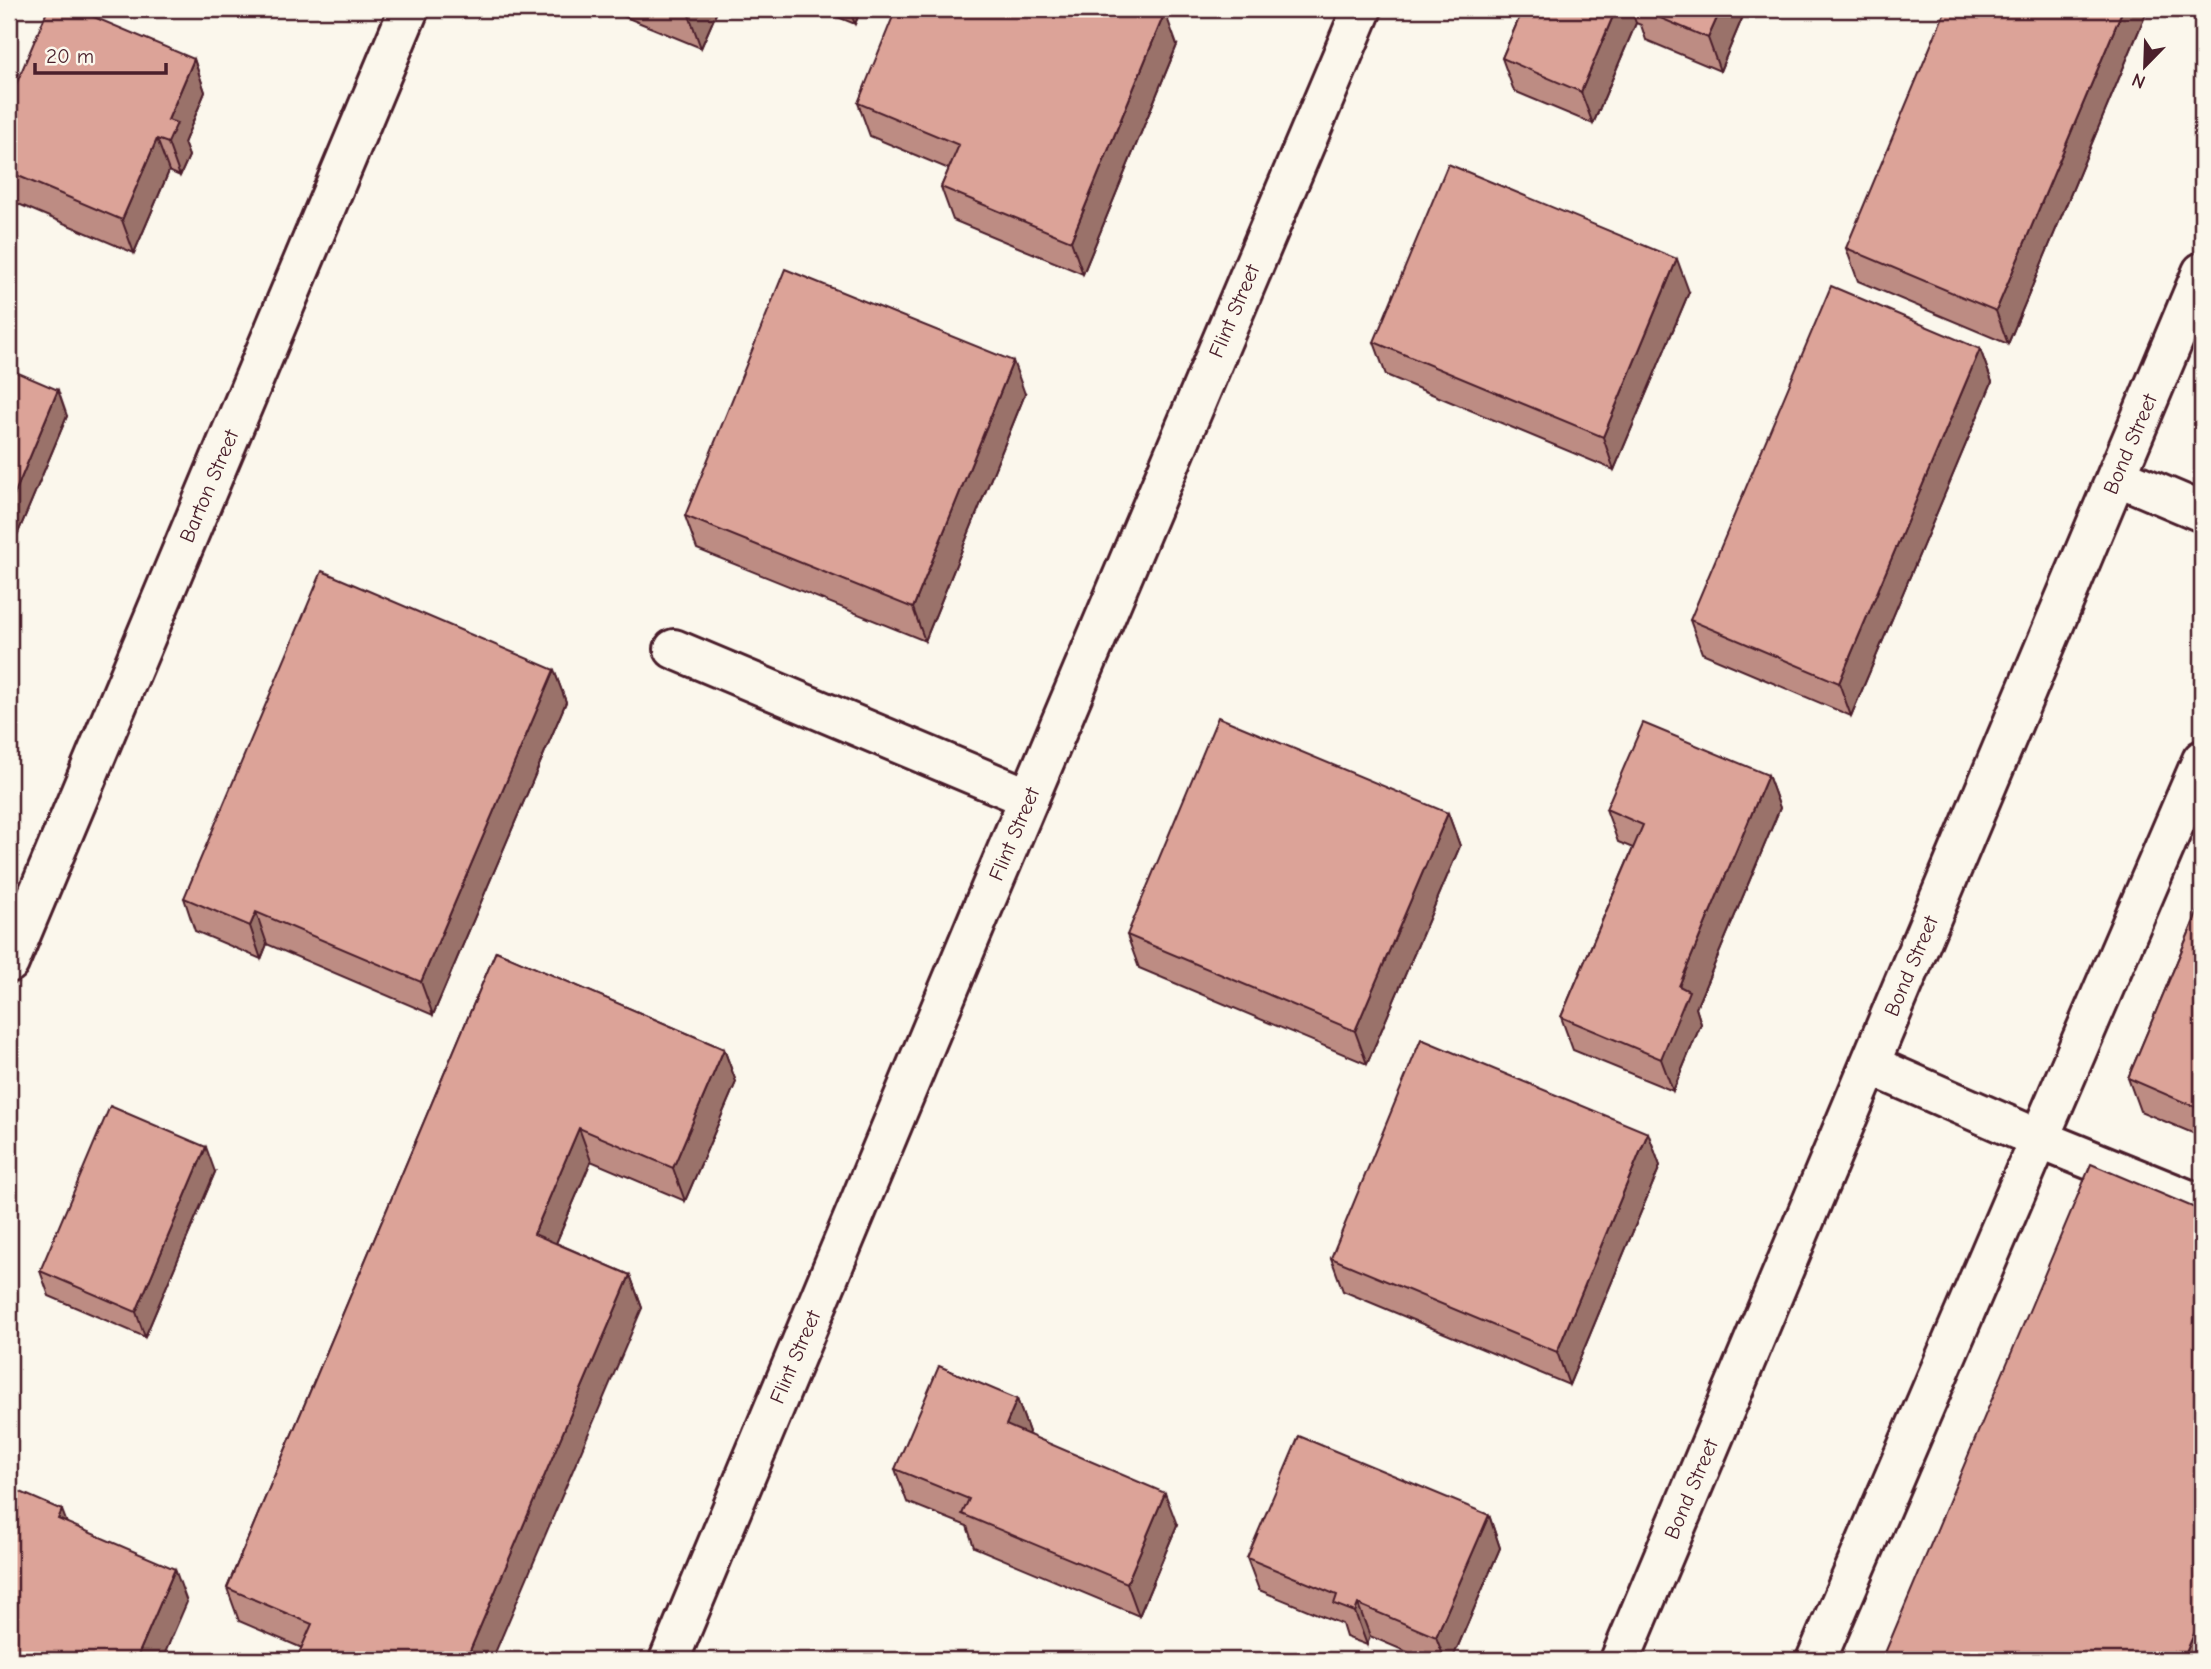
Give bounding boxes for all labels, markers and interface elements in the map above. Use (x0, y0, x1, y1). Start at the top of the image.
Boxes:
scale bar (35, 32, 166, 76)
north arrow (2110, 32, 2180, 102)
text: 20 m (46, 44, 94, 68)
text: N (2129, 68, 2149, 93)
street label: Flint Street (1204, 260, 1265, 361)
street label: Bond Street (2098, 389, 2162, 498)
street label: Barton Street (175, 425, 244, 546)
street label: Flint Street (984, 783, 1045, 884)
street label: Bond Street (1879, 911, 1943, 1020)
street label: Flint Street (765, 1306, 826, 1407)
street label: Bond Street (1659, 1434, 1723, 1543)

